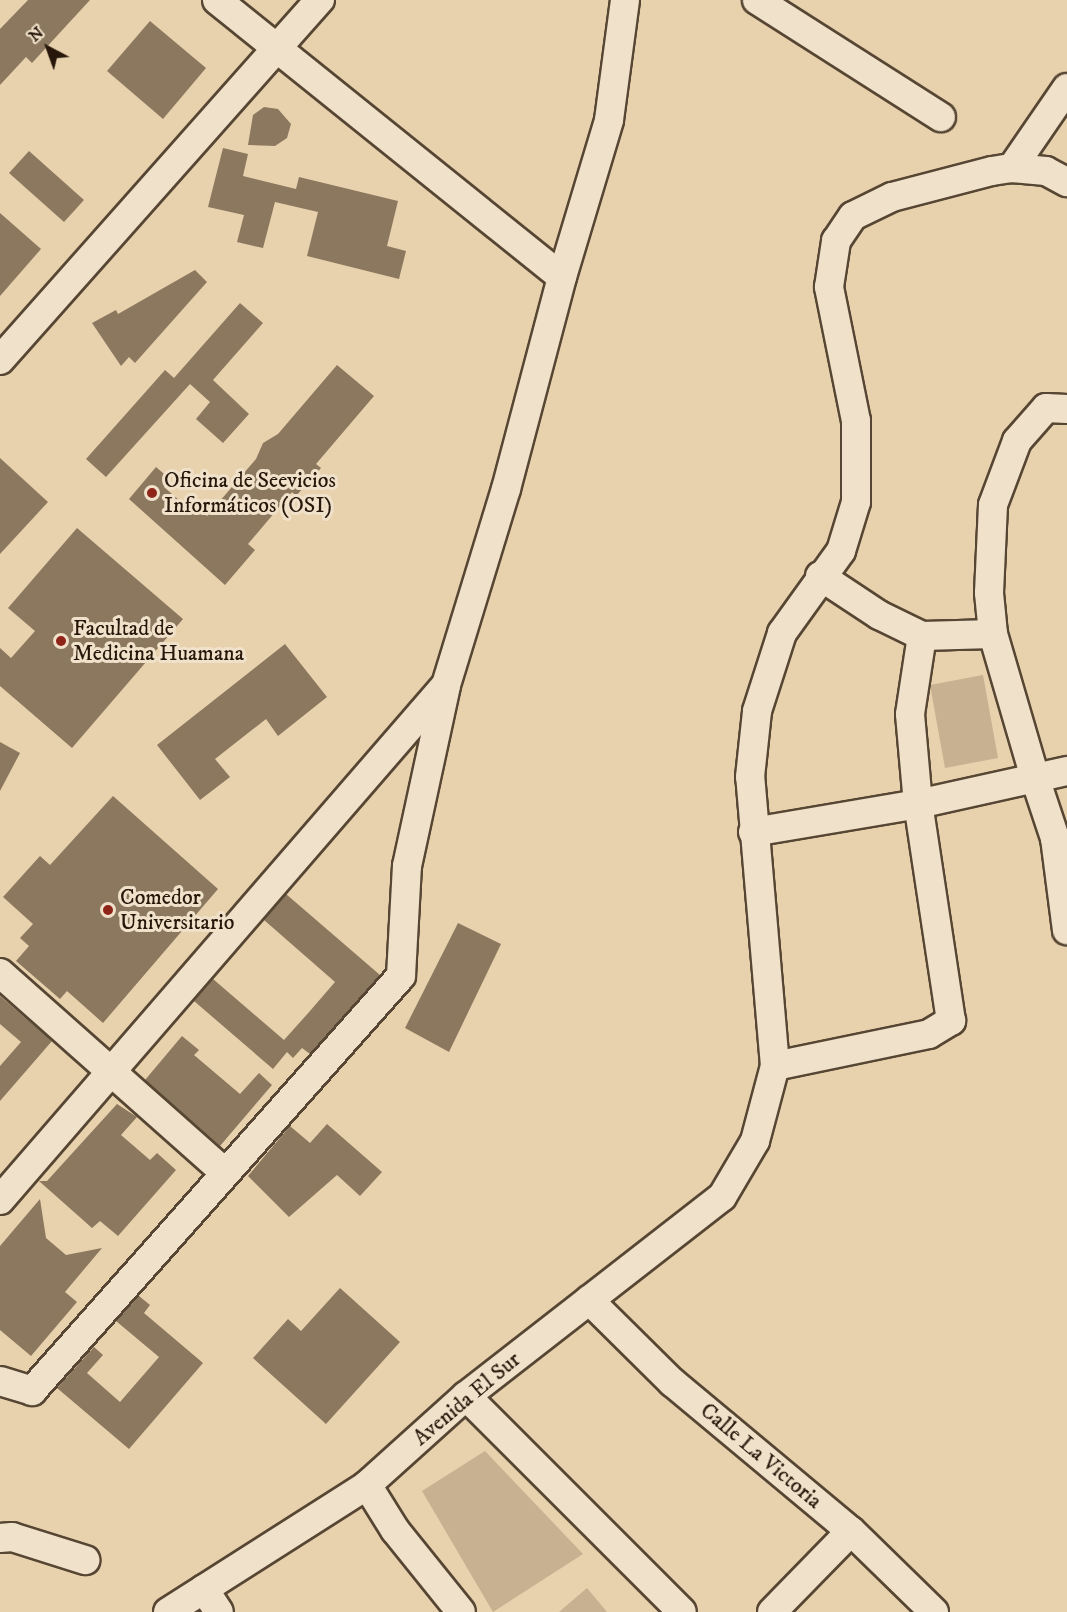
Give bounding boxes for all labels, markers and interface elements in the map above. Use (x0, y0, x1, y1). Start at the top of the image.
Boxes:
north arrow (18, 18, 78, 78)
text: N (25, 23, 48, 46)
place label: Oficina de Seevicios Informáticos (OSI) (164, 467, 336, 518)
marker: Oficina de Seevicios Informáticos (OSI) (145, 486, 159, 500)
place label: Facultad de Medicina Huamana (73, 615, 244, 666)
marker: Facultad de Medicina Huamana (54, 634, 68, 648)
place label: Comedor Universitario (120, 884, 234, 936)
marker: Comedor Universitario (101, 903, 115, 917)
street label: Avenida El Sur (408, 1347, 526, 1451)
street label: Calle La Victoria (695, 1397, 827, 1515)

